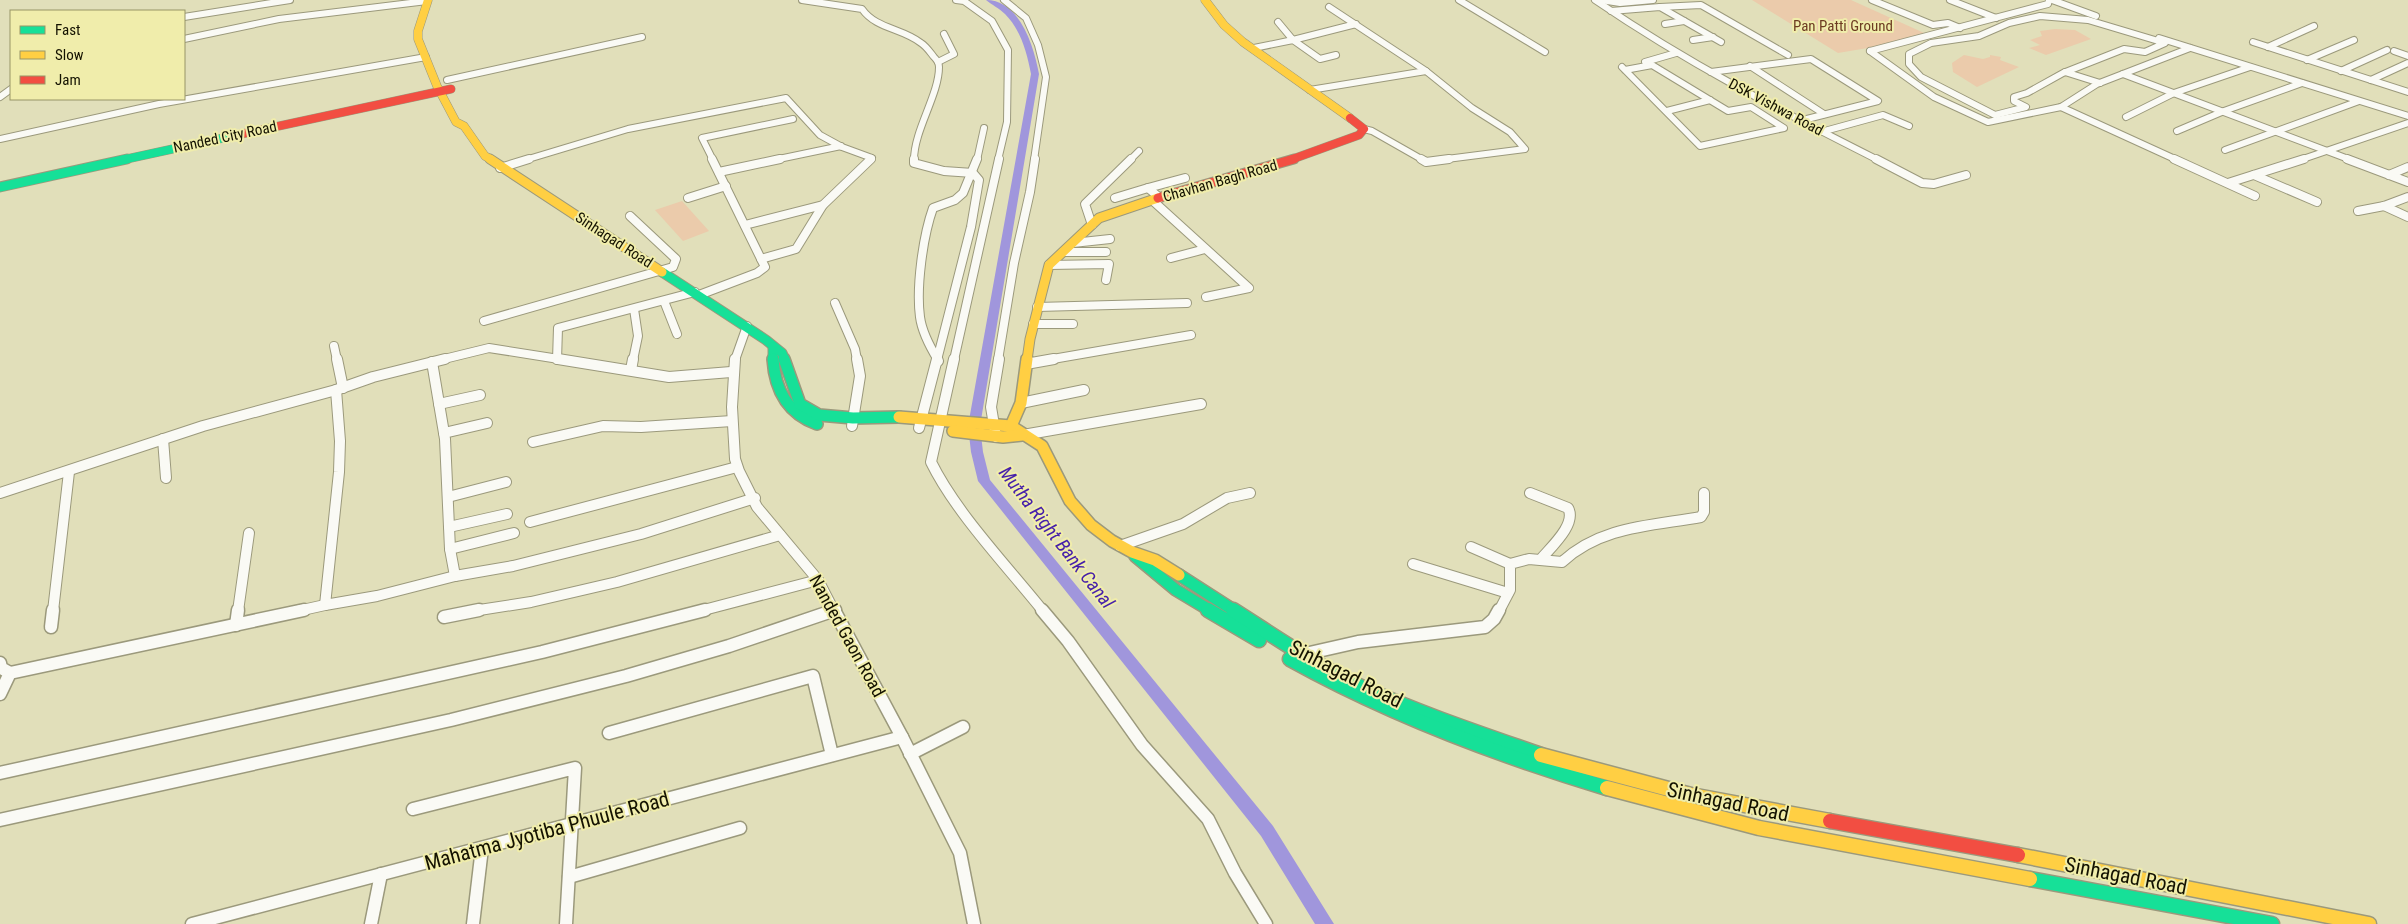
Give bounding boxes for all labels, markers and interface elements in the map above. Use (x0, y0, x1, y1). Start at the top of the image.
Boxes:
legend (10, 10, 185, 100)
park label: Pan Patti Ground (1793, 17, 1893, 35)
text: Fast (55, 21, 80, 39)
text: Slow (55, 46, 84, 64)
text: Jam (55, 71, 81, 89)
street label: DSK Vishwa Road (1726, 75, 1826, 139)
street label: Nanded City Road (172, 117, 278, 157)
street label: Chavhan Bagh Road (1161, 156, 1279, 206)
street label: Sinhagad Road (572, 208, 656, 272)
water label: Mutha Right Bank Canal (994, 462, 1120, 613)
street label: Nanded Gaon Road (805, 571, 890, 700)
street label: Sinhagad Road (1285, 635, 1407, 713)
street label: Sinhagad Road (1665, 777, 1791, 827)
street label: Mahatma Jyotiba Phuule Road (422, 787, 672, 875)
street label: Sinhagad Road (2063, 852, 2189, 900)

